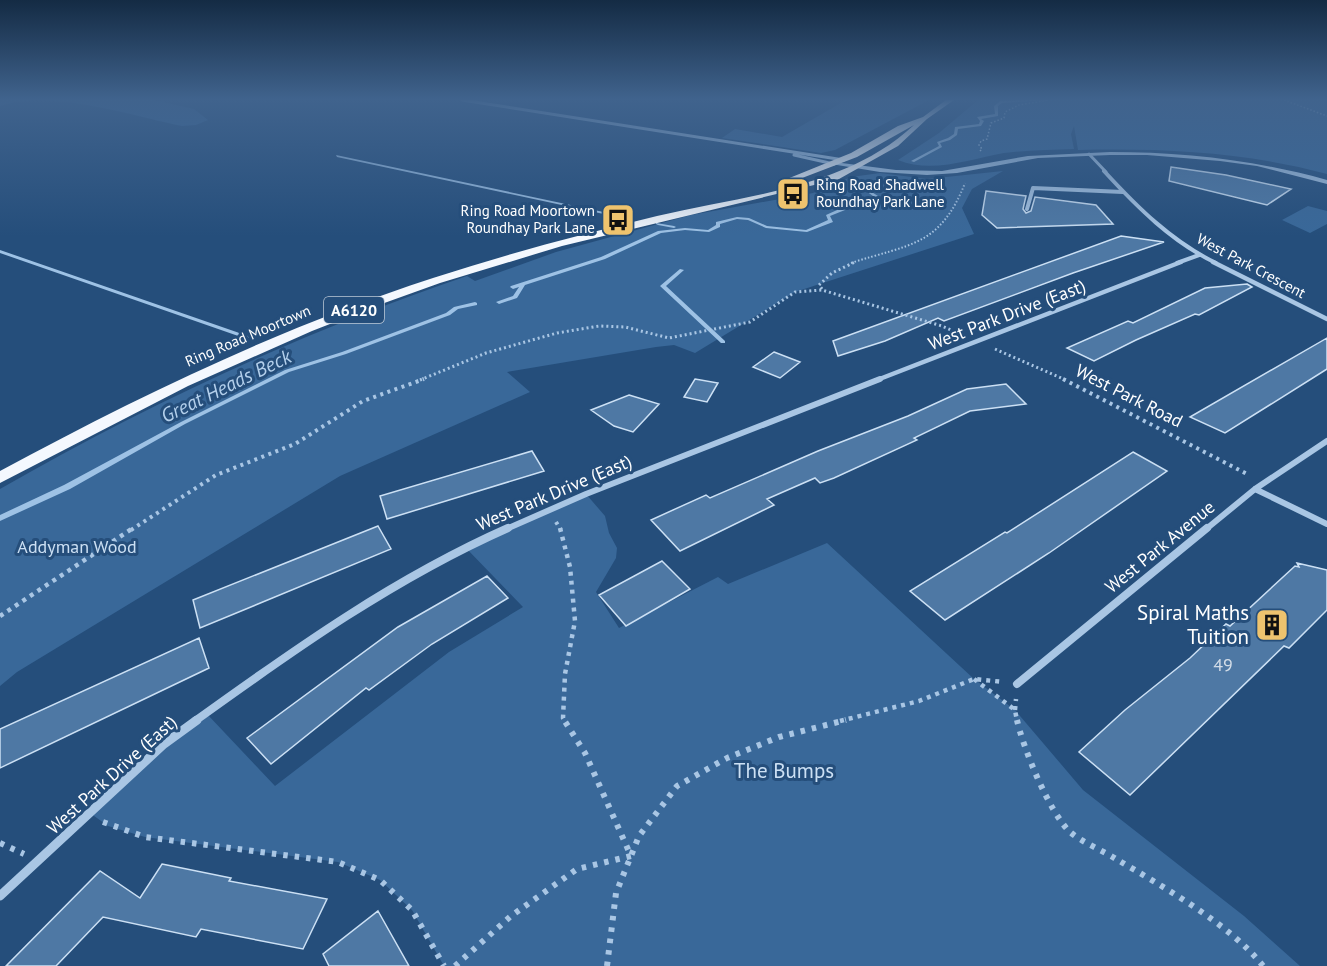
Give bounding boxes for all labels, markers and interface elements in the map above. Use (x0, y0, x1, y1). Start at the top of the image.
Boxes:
place label: Ring Road Shadwell Roundhay Park Lane (816, 175, 945, 211)
bus stop icon: Ring Road Shadwell Roundhay Park Lane (775, 176, 811, 212)
place label: Ring Road Moortown Roundhay Park Lane (461, 201, 595, 237)
bus stop icon: Ring Road Moortown Roundhay Park Lane (600, 202, 636, 238)
street label: West Park Crescent (1194, 229, 1309, 302)
street label: West Park Drive (East) (925, 274, 1089, 355)
road number: A6120 (324, 297, 384, 323)
street label: Ring Road Moortown (182, 301, 313, 371)
water label: Great Heads Beck (157, 343, 296, 429)
street label: West Park Road (1072, 359, 1187, 432)
street label: West Park Drive (East) (473, 449, 635, 536)
street label: West Park Avenue (1100, 495, 1219, 598)
park label: Addyman Wood (17, 535, 137, 558)
place label: Spiral Maths Tuition (1137, 599, 1249, 650)
building icon: Spiral Maths Tuition (1254, 607, 1290, 643)
house number: 49 (1213, 653, 1233, 676)
street label: West Park Drive (East) (42, 710, 181, 839)
park label: The Bumps (734, 757, 834, 784)

